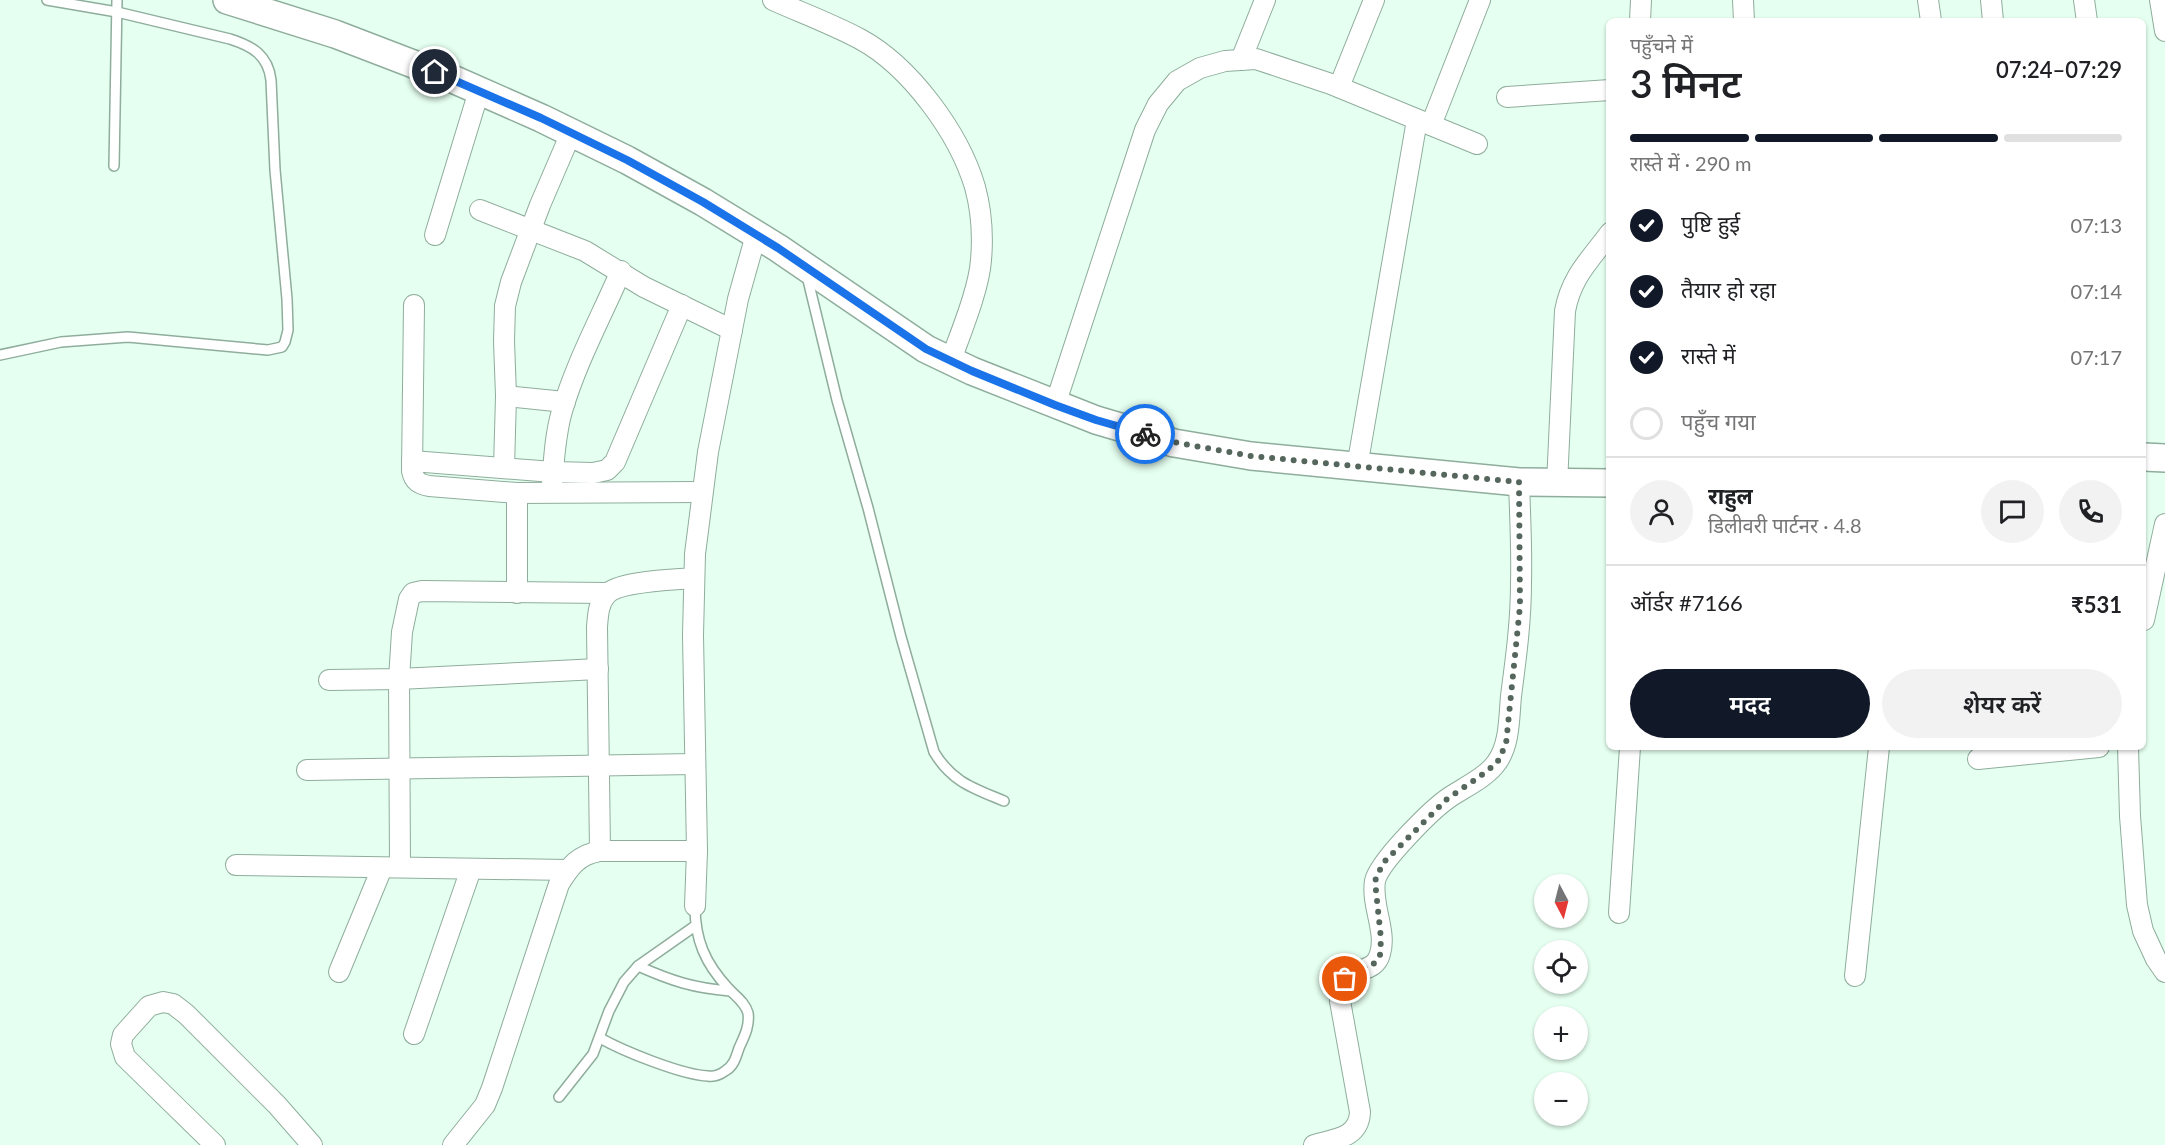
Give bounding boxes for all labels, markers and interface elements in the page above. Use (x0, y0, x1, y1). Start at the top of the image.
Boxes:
text: पहुँचने में (1630, 33, 1693, 57)
pin (409, 46, 460, 97)
icon: home (418, 55, 451, 88)
text: 07:24–07:29 (1996, 56, 2122, 83)
text: 3 मिनट (1630, 60, 1742, 106)
text: रास्ते में · 290 m (1630, 151, 1751, 175)
icon: check (1630, 209, 1663, 242)
text: पुष्टि हुई (1681, 210, 1740, 237)
text: 07:13 (2071, 213, 2122, 237)
icon: check (1630, 275, 1663, 308)
text: तैयार हो रहा (1681, 276, 1776, 303)
text: 07:14 (2071, 279, 2122, 303)
icon: check (1630, 341, 1663, 374)
text: रास्ते में (1681, 342, 1736, 369)
text: 07:17 (2071, 345, 2122, 369)
courier (1115, 404, 1175, 464)
text: पहुँच गया (1681, 408, 1756, 435)
icon: bike (1129, 418, 1162, 451)
button: person (1630, 480, 1693, 543)
button: chat (1981, 480, 2044, 543)
button: phone (2059, 480, 2122, 543)
text: राहुल (1708, 482, 1753, 509)
text: डिलीवरी पार्टनर · 4.8 (1708, 513, 1861, 537)
text: ऑर्डर #7166 (1630, 589, 1743, 616)
text: ₹531 (2071, 591, 2122, 618)
button: मदद (1630, 669, 1870, 738)
button: शेयर करें (1882, 669, 2122, 738)
north arrow (1534, 874, 1588, 928)
map controls (1534, 874, 1588, 1126)
button: locate (1534, 940, 1588, 994)
pin (1319, 953, 1370, 1004)
icon: bag (1328, 962, 1361, 995)
button: + (1534, 1006, 1588, 1060)
button: − (1534, 1072, 1588, 1126)

